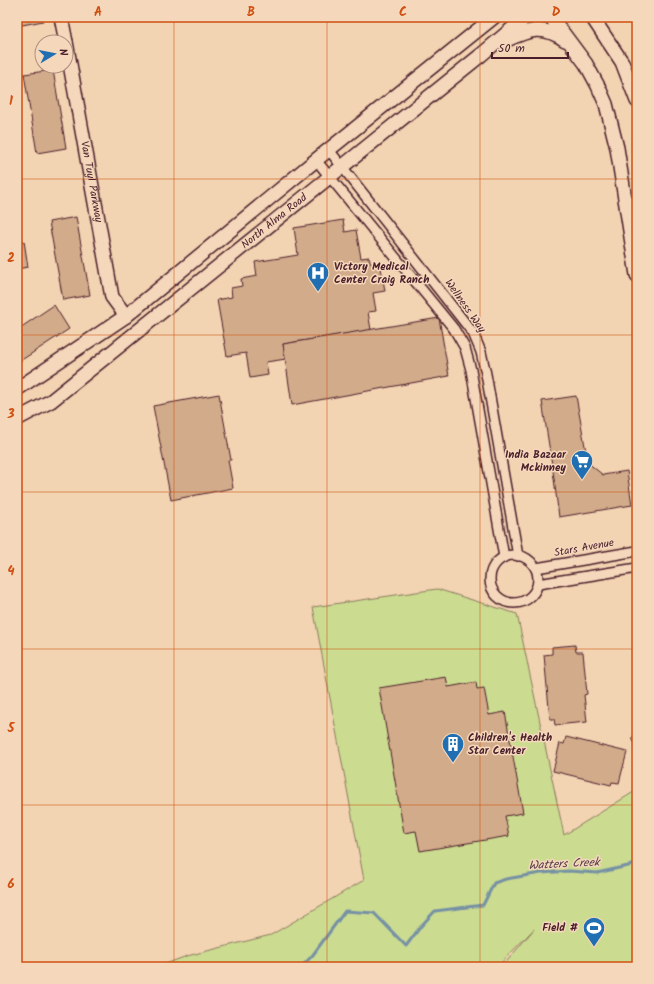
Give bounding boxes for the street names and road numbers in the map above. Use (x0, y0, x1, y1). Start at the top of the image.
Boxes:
street label: Van Tuyl Parkway (75, 140, 108, 225)
street label: North Alma Road (237, 189, 312, 254)
street label: Wellness Way (440, 275, 491, 337)
street label: Stars Avenue (553, 534, 615, 562)

